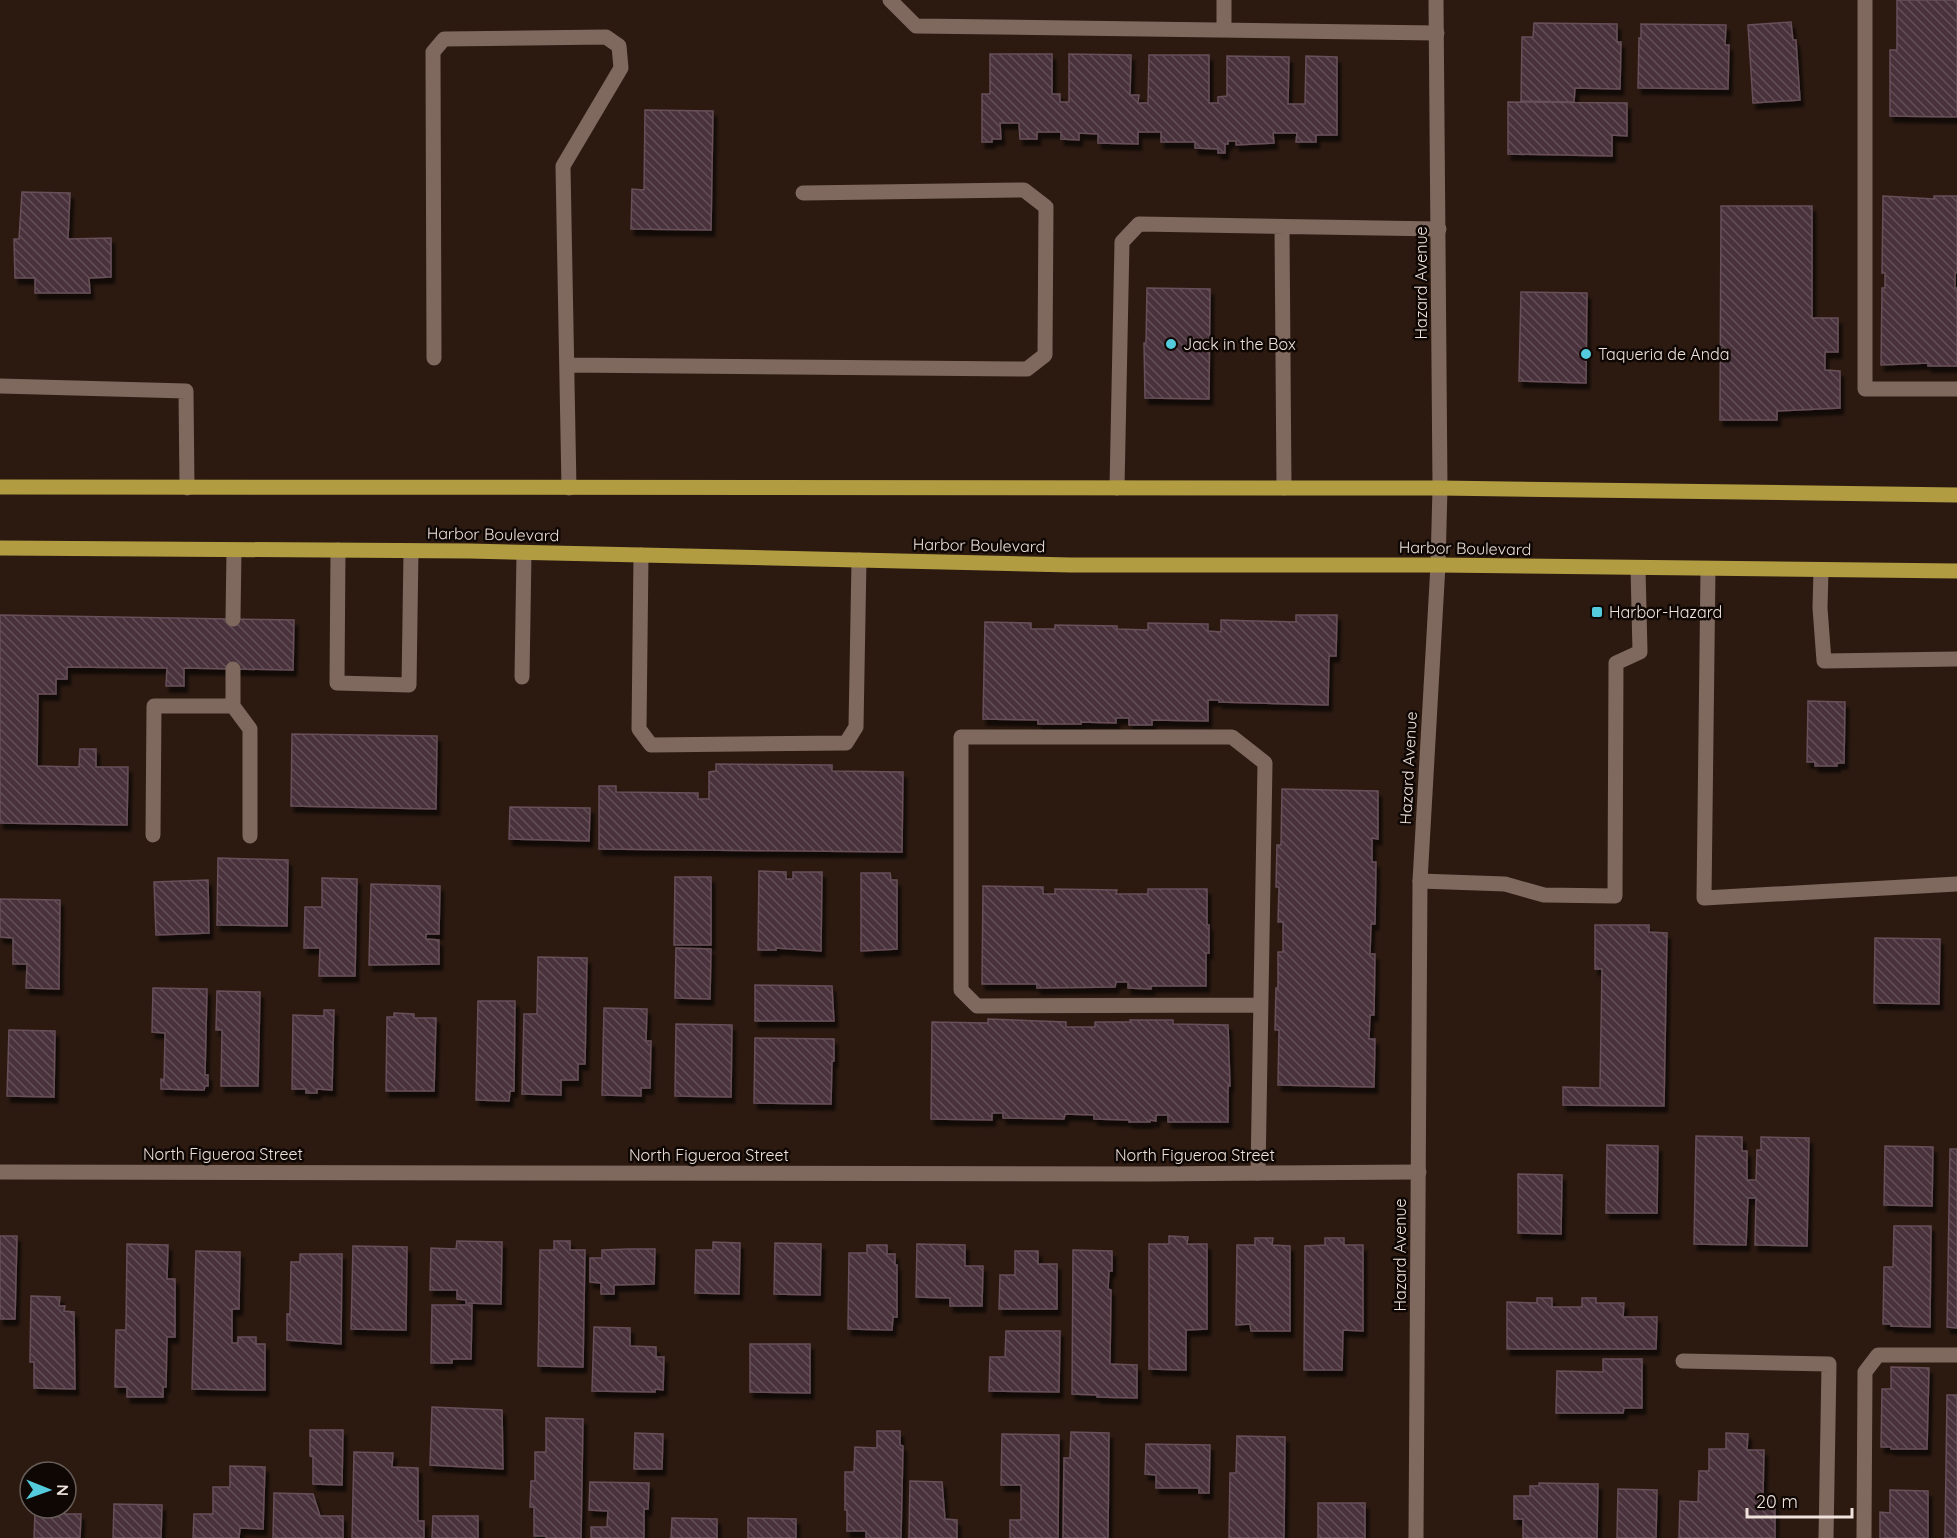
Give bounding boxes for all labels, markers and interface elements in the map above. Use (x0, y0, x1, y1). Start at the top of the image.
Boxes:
street label: Hazard Avenue (1411, 226, 1431, 340)
place label: Jack in the Box (1183, 334, 1296, 354)
marker: Jack in the Box (1164, 337, 1178, 351)
place label: Taqueria de Anda (1598, 344, 1729, 364)
marker: Taqueria de Anda (1579, 347, 1593, 361)
street label: Harbor Boulevard (427, 523, 559, 545)
street label: Harbor Boulevard (913, 534, 1045, 556)
street label: Harbor Boulevard (1399, 537, 1531, 559)
place label: Harbor-Hazard (1609, 602, 1722, 622)
marker: Harbor-Hazard (1590, 605, 1604, 619)
street label: Hazard Avenue (1395, 711, 1421, 825)
street label: North Figueroa Street (143, 1144, 303, 1164)
street label: North Figueroa Street (629, 1145, 789, 1165)
street label: North Figueroa Street (1115, 1145, 1275, 1165)
street label: Hazard Avenue (1390, 1198, 1410, 1312)
north arrow (18, 1460, 78, 1520)
scale bar (1747, 1481, 1852, 1519)
text: N (53, 1484, 73, 1496)
text: 20 m (1756, 1490, 1798, 1513)

